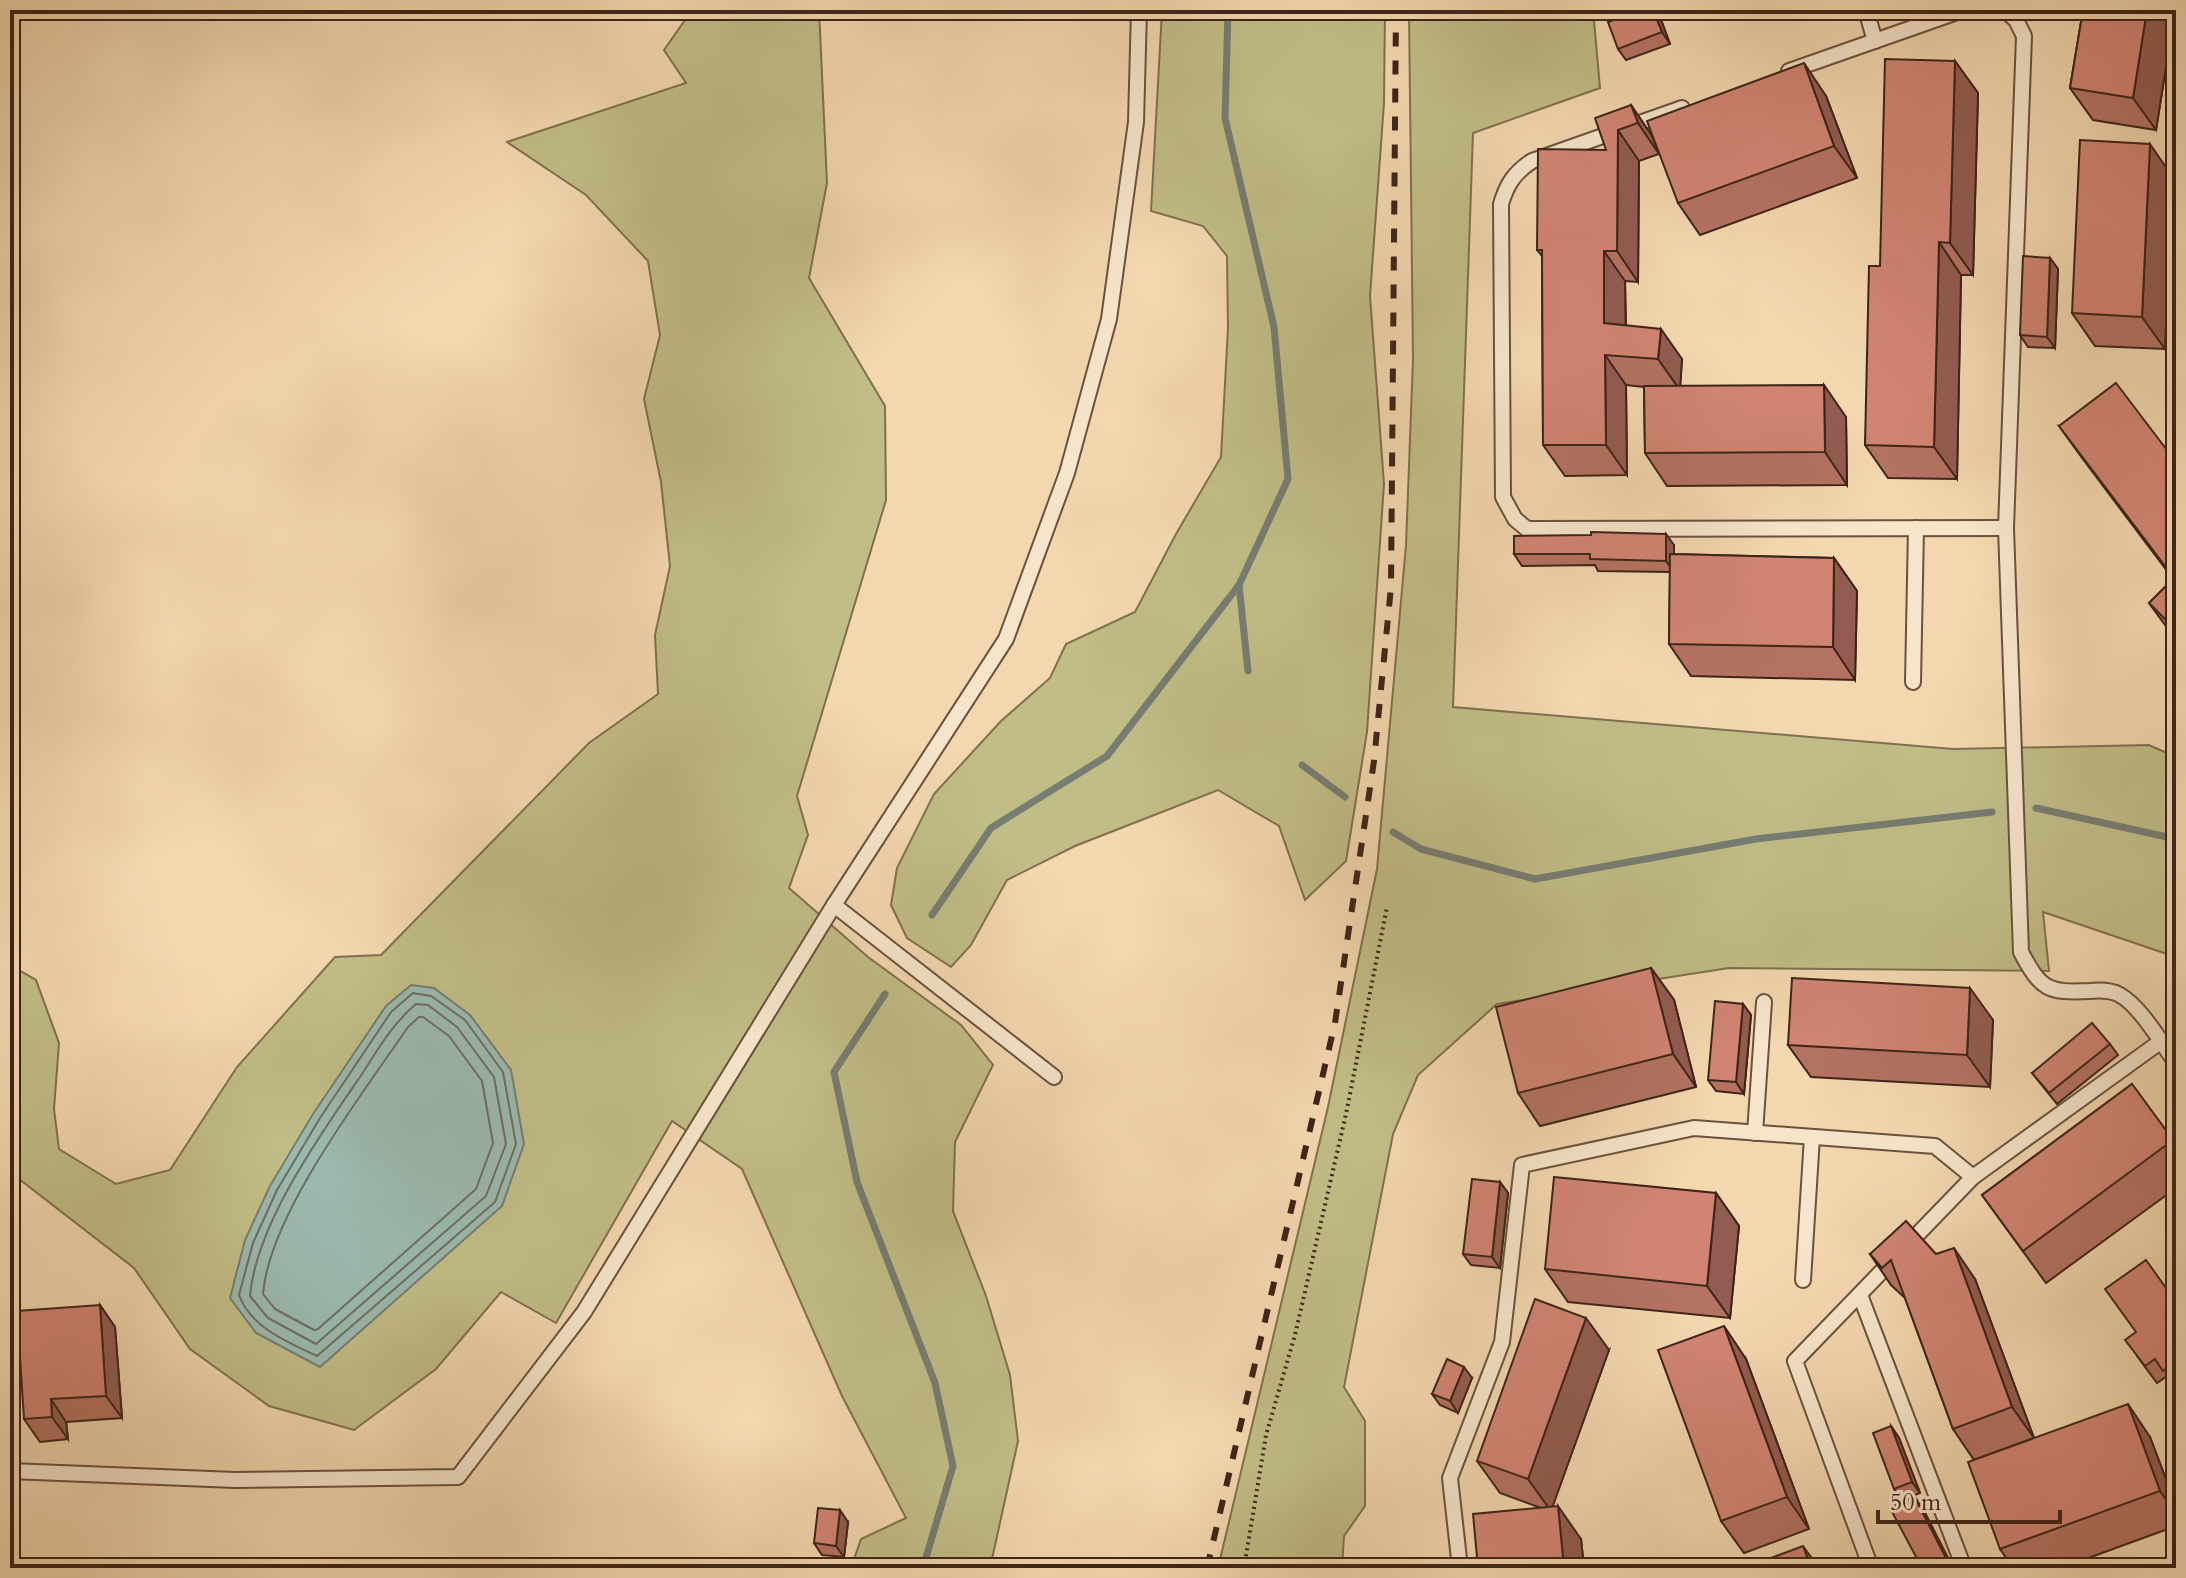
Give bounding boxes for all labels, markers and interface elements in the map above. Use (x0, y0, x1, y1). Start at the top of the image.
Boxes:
scale bar (1878, 1474, 2060, 1524)
text: 50 m (1890, 1486, 1942, 1519)

